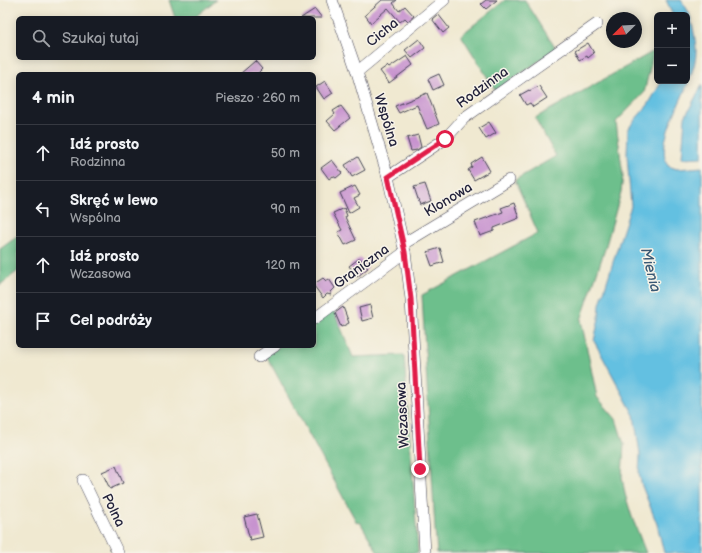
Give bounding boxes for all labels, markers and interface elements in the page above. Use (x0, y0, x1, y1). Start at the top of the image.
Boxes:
north arrow (606, 12, 642, 48)
map controls (654, 12, 690, 84)
button: + (654, 12, 690, 48)
street label: Cicha (363, 14, 402, 50)
search box (16, 16, 316, 60)
icon: search (30, 27, 52, 49)
text: Szukaj tutaj (62, 29, 139, 48)
button: − (654, 48, 690, 84)
street label: Rodzinna (453, 63, 511, 112)
text: 4 min (32, 88, 75, 108)
text: Pieszo · 260 m (215, 90, 300, 106)
street label: Wspólna (370, 91, 403, 149)
route start (436, 130, 454, 148)
text: Idź prosto (70, 135, 139, 154)
icon: ahead (32, 142, 54, 164)
text: 50 m (271, 145, 300, 161)
text: Rodzinna (70, 154, 125, 170)
street label: Klonowa (421, 178, 475, 220)
text: Skręć w lewo (70, 191, 158, 210)
icon: left (32, 198, 54, 220)
text: 90 m (271, 201, 300, 217)
text: Wspólna (70, 210, 121, 226)
street label: Graniczna (330, 241, 392, 292)
water label: Mienia (636, 246, 665, 294)
text: Idź prosto (70, 247, 139, 266)
icon: ahead (32, 254, 54, 276)
text: 120 m (265, 257, 300, 273)
text: Wczasowa (70, 266, 131, 282)
icon: arrive (32, 310, 54, 332)
text: Cel podróży (70, 311, 152, 330)
street label: Wczasowa (392, 382, 413, 448)
route end (411, 460, 429, 478)
street label: Polna (98, 491, 129, 530)

